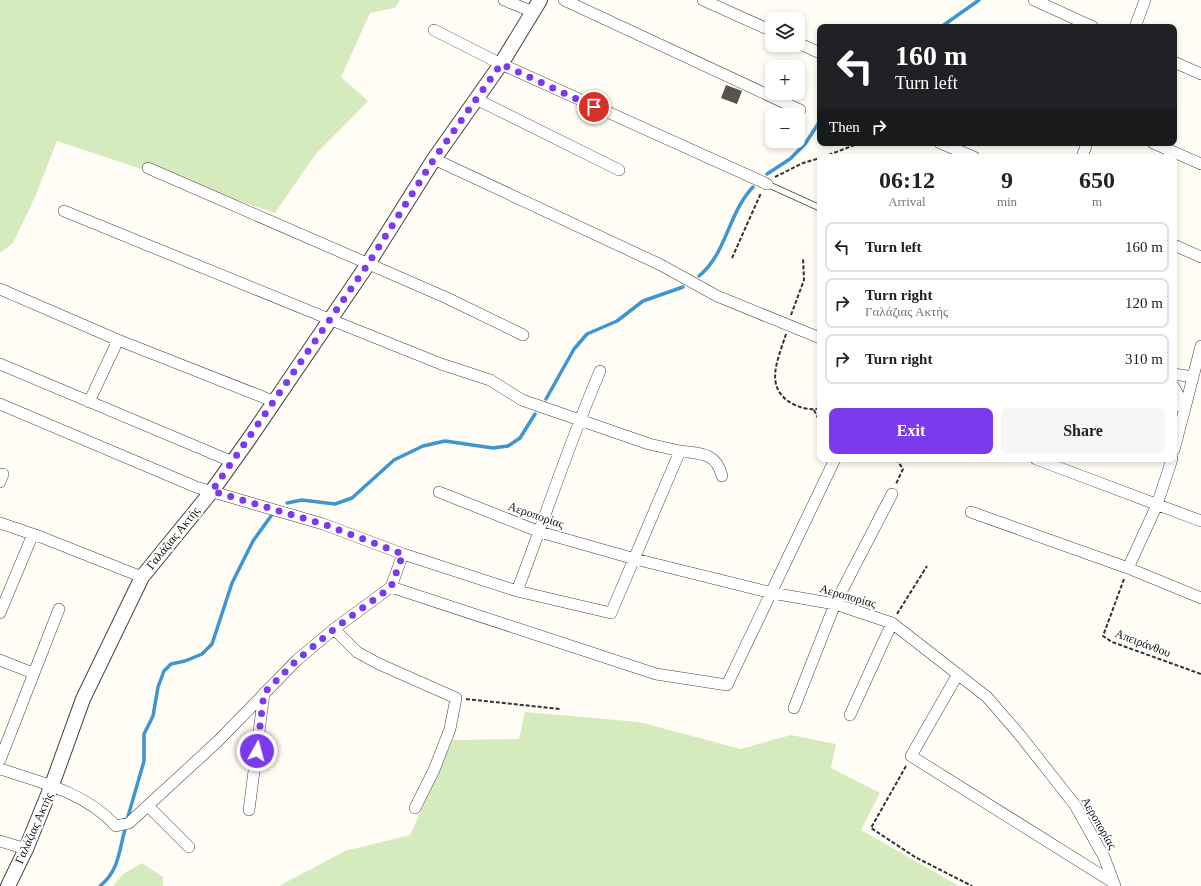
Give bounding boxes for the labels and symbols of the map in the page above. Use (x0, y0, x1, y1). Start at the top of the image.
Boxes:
pin (577, 90, 611, 124)
street label: Αεροπορίας (506, 499, 566, 531)
street label: Γαλάζιας Ακτής (143, 504, 203, 572)
street label: Αεροπορίας (818, 581, 878, 611)
street label: Απειράνθου (1113, 626, 1173, 660)
position arrow (236, 730, 278, 772)
street label: Γαλάζιας Ακτής (12, 790, 56, 866)
street label: Αεροπορίας (1078, 794, 1120, 852)

